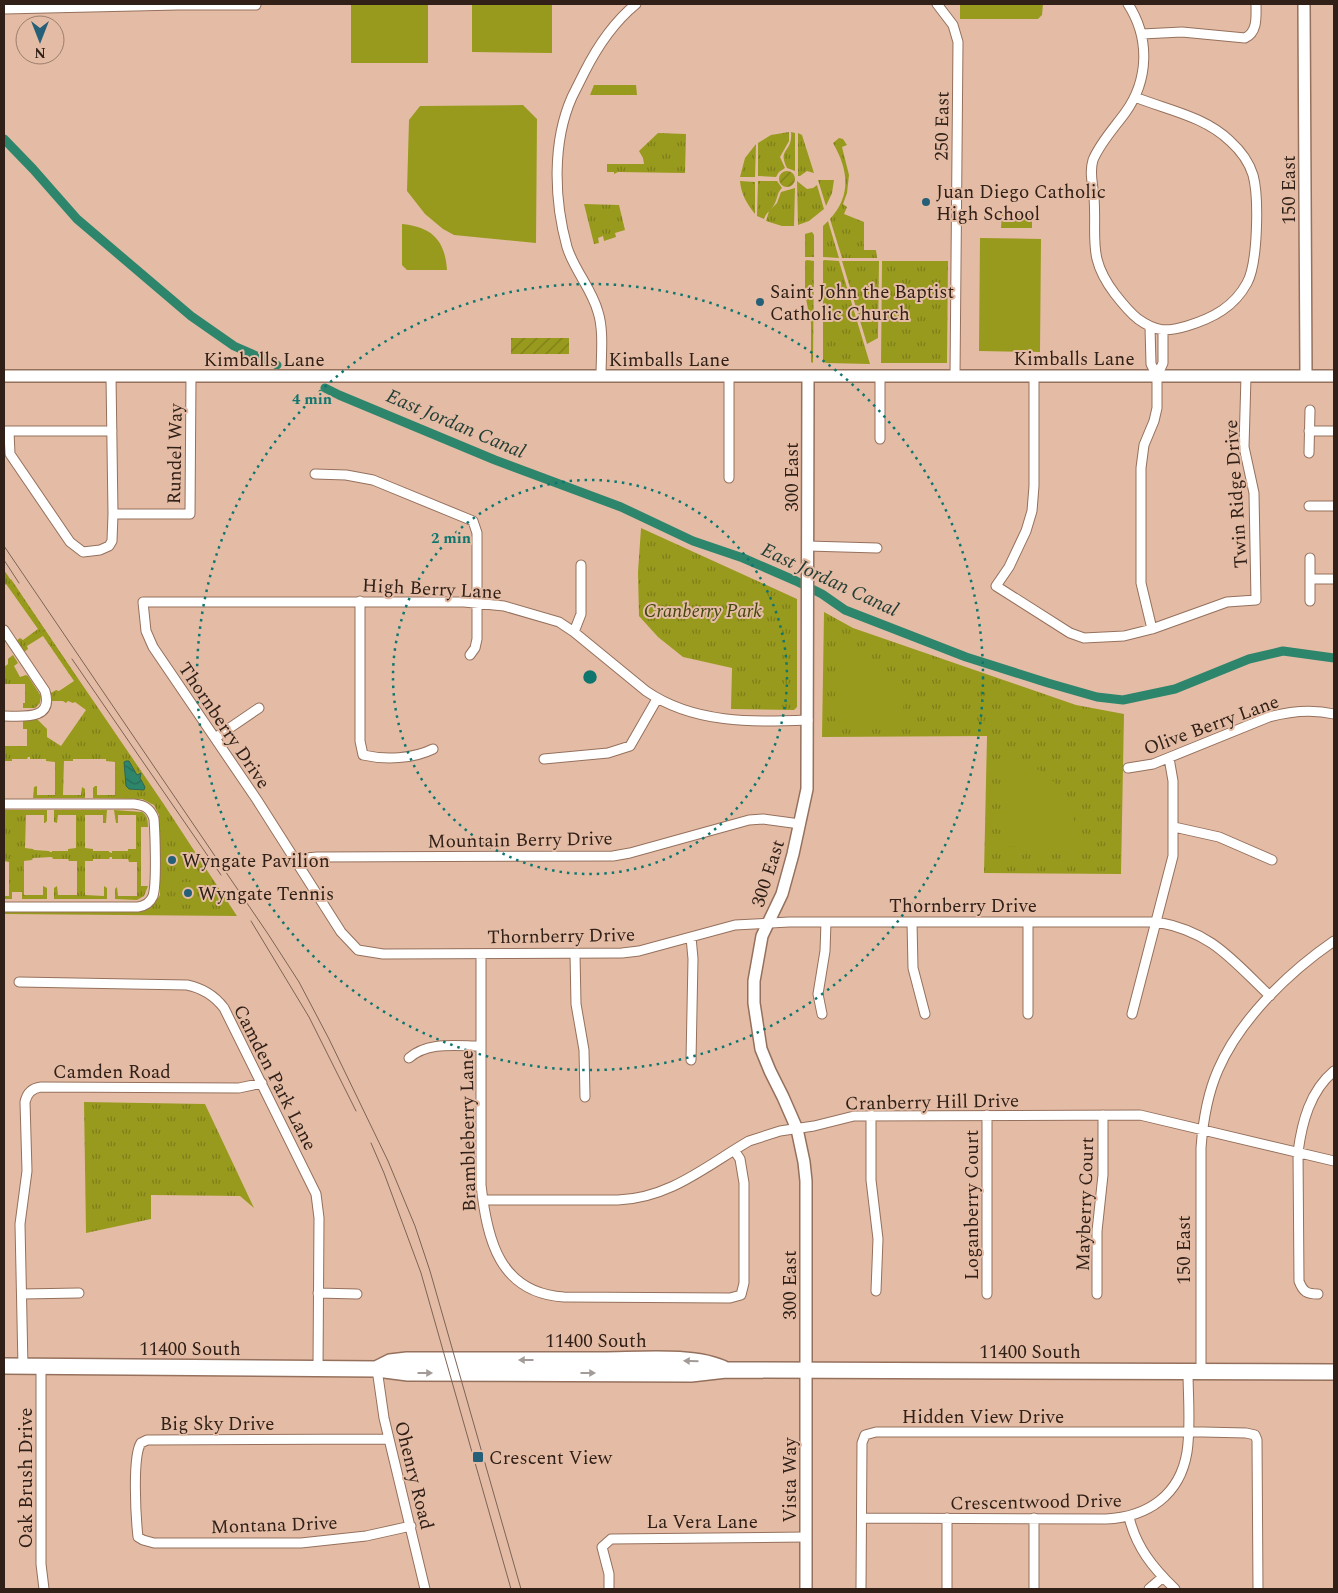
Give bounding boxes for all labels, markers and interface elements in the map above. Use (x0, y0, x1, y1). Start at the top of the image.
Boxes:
north arrow (15, 15, 65, 65)
text: N (34, 42, 46, 63)
street label: 250 East (927, 91, 958, 161)
street label: 150 East (1275, 155, 1304, 225)
place label: Juan Diego Catholic High School (936, 178, 1106, 229)
marker: Juan Diego Catholic High School (920, 196, 932, 208)
place label: Saint John the Baptist Catholic Church (770, 278, 954, 329)
marker: Saint John the Baptist Catholic Church (754, 296, 766, 308)
street label: Kimballs Lane (1013, 345, 1135, 374)
street label: Kimballs Lane (203, 346, 325, 375)
street label: Kimballs Lane (608, 346, 730, 375)
water label: East Jordan Canal (381, 381, 530, 467)
text: 4 min (292, 388, 332, 411)
street label: Rundel Way (160, 402, 191, 505)
street label: Twin Ridge Drive (1217, 419, 1256, 569)
street label: 300 East (778, 442, 807, 512)
text: 2 min (431, 527, 471, 550)
water label: East Jordan Canal (756, 535, 903, 625)
street label: High Berry Lane (361, 571, 502, 608)
park label: Cranberry Park (644, 597, 762, 626)
street label: Thornberry Drive (170, 656, 277, 795)
centre of rings (581, 668, 599, 686)
street label: Olive Berry Lane (1140, 687, 1283, 763)
street label: Mountain Berry Drive (427, 824, 613, 857)
street label: 300 East (744, 836, 793, 911)
place label: Wyngate Pavilion (182, 847, 330, 876)
marker: Wyngate Pavilion (166, 854, 178, 866)
place label: Wyngate Tennis (198, 880, 334, 909)
marker: Wyngate Tennis (182, 887, 194, 899)
street label: Thornberry Drive (889, 892, 1037, 921)
street label: Thornberry Drive (487, 921, 635, 952)
street label: Camden Park Lane (225, 1000, 324, 1156)
street label: Brambleberry Lane (453, 1050, 484, 1212)
street label: Camden Road (53, 1058, 171, 1087)
street label: Cranberry Hill Drive (845, 1086, 1019, 1119)
street label: Loganberry Court (958, 1129, 987, 1280)
street label: Mayberry Court (1069, 1136, 1102, 1272)
street label: 150 East (1170, 1215, 1199, 1285)
street label: 300 East (776, 1250, 805, 1320)
street label: 11400 South (545, 1327, 647, 1356)
street label: 11400 South (139, 1335, 241, 1364)
street label: 11400 South (979, 1338, 1081, 1367)
one-way arrow (518, 1356, 534, 1364)
one-way arrow (682, 1357, 698, 1365)
one-way arrow (418, 1369, 434, 1377)
one-way arrow (580, 1370, 596, 1378)
street label: Hidden View Drive (902, 1403, 1064, 1432)
street label: Oak Brush Drive (12, 1407, 41, 1549)
street label: Big Sky Drive (160, 1410, 274, 1439)
street label: Ohenry Road (386, 1418, 441, 1533)
street label: Vista Way (776, 1436, 805, 1523)
place label: Crescent View (489, 1444, 613, 1473)
marker: Crescent View (471, 1450, 485, 1464)
street label: Crescentwood Drive (950, 1487, 1122, 1518)
street label: La Vera Lane (646, 1508, 758, 1537)
street label: Montana Drive (210, 1509, 338, 1542)

